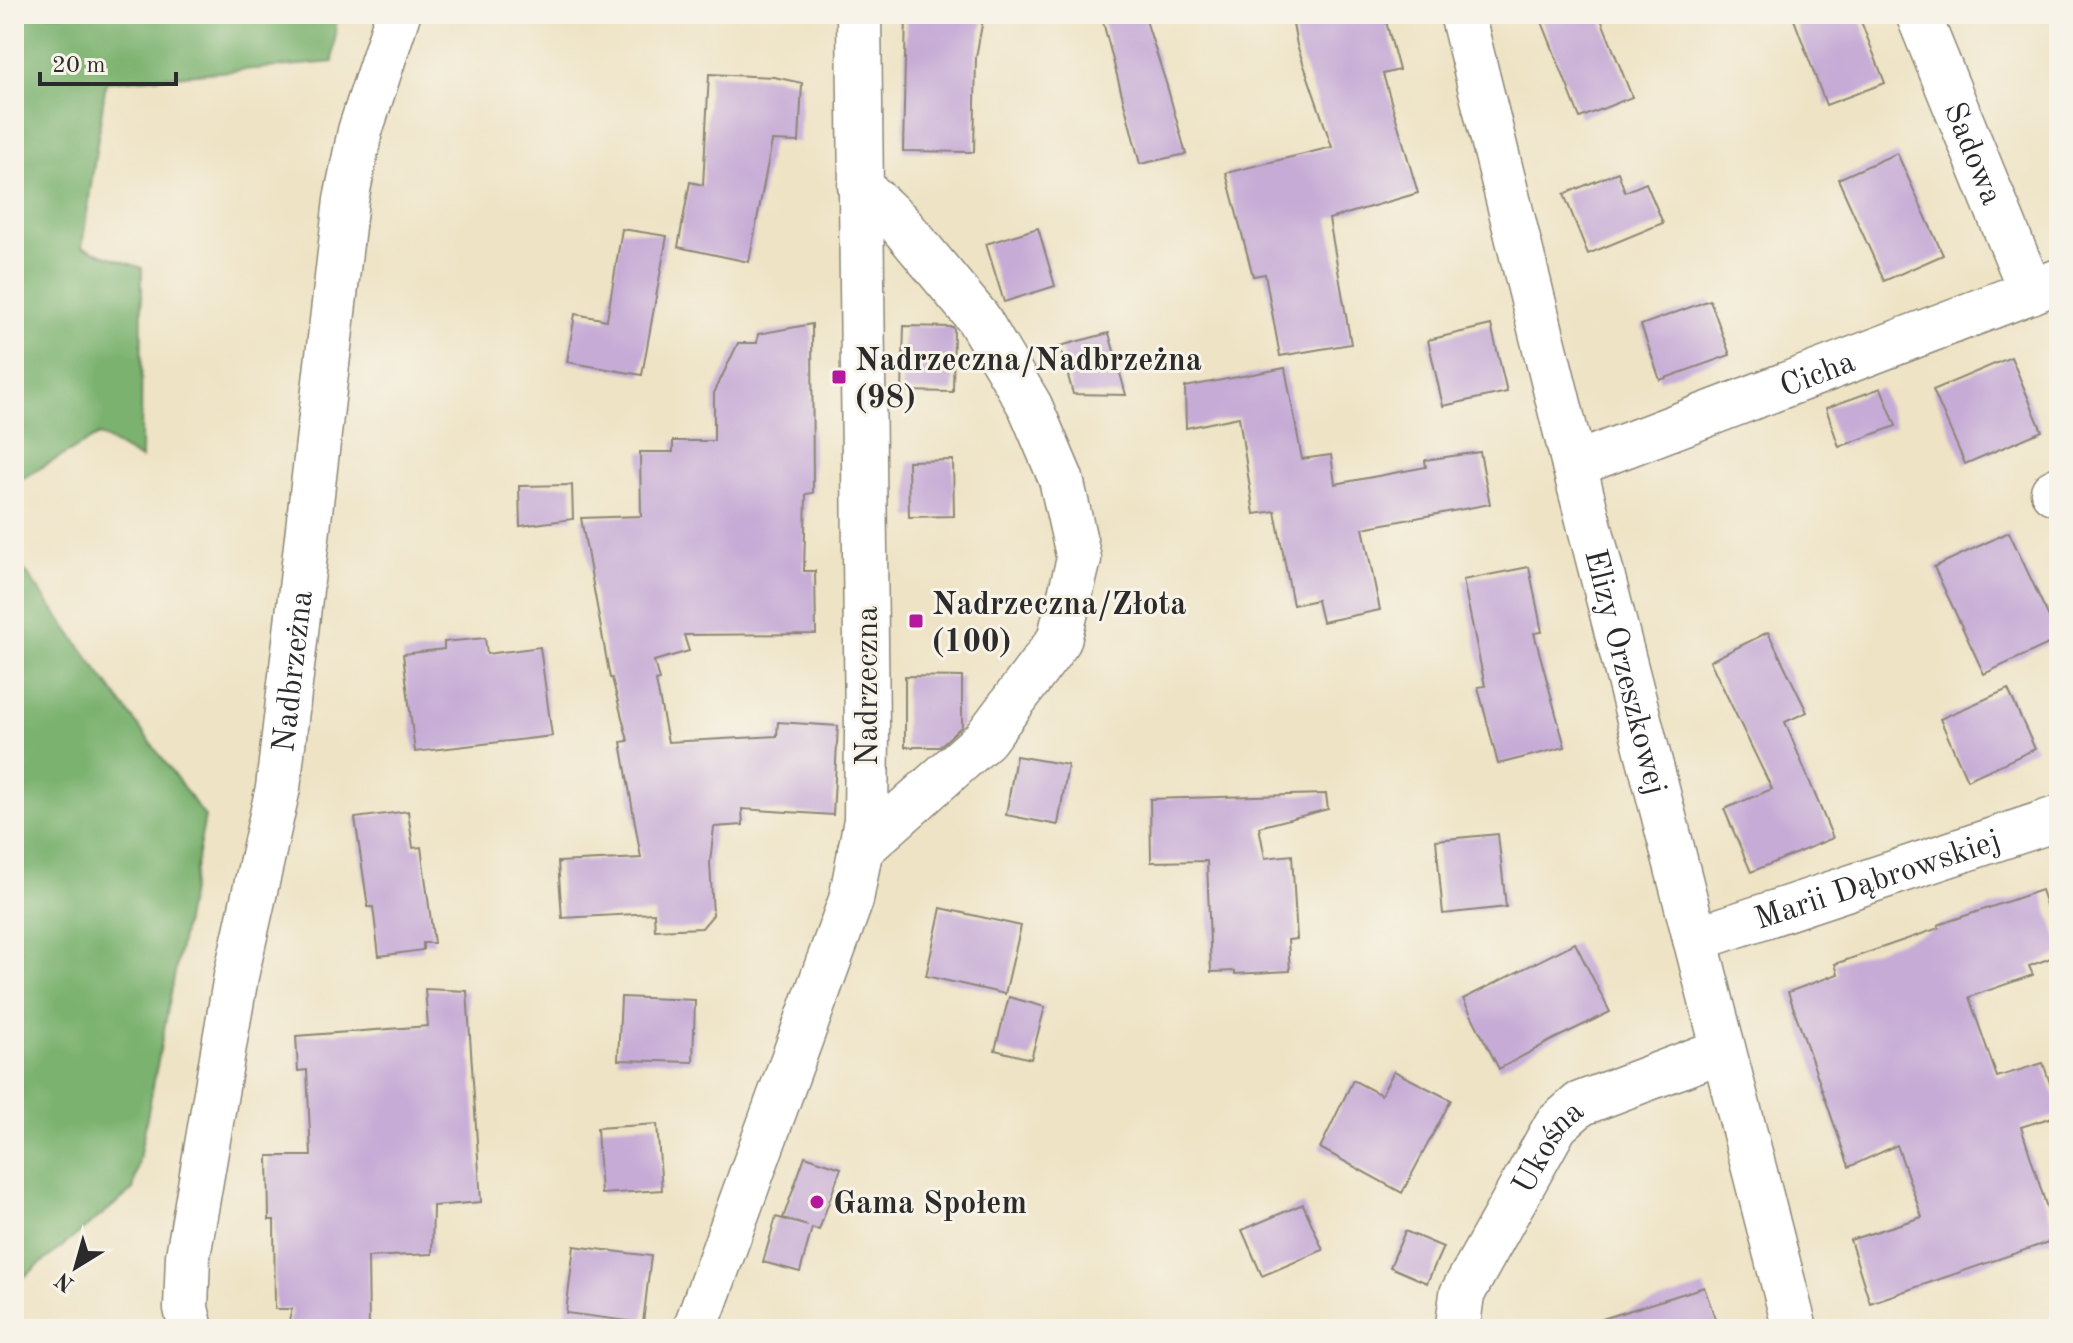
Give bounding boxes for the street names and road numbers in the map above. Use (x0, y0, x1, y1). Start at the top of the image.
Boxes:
street label: Sadowa (1937, 98, 2007, 210)
street label: Cicha (1776, 347, 1860, 404)
street label: Elizy Orzeszkowej (1577, 546, 1671, 798)
street label: Nadbrzeżna (269, 589, 320, 754)
street label: Nadrzeczna (853, 606, 885, 766)
street label: Marii Dąbrowskiej (1751, 826, 2005, 937)
street label: Ukośna (1508, 1096, 1591, 1200)

